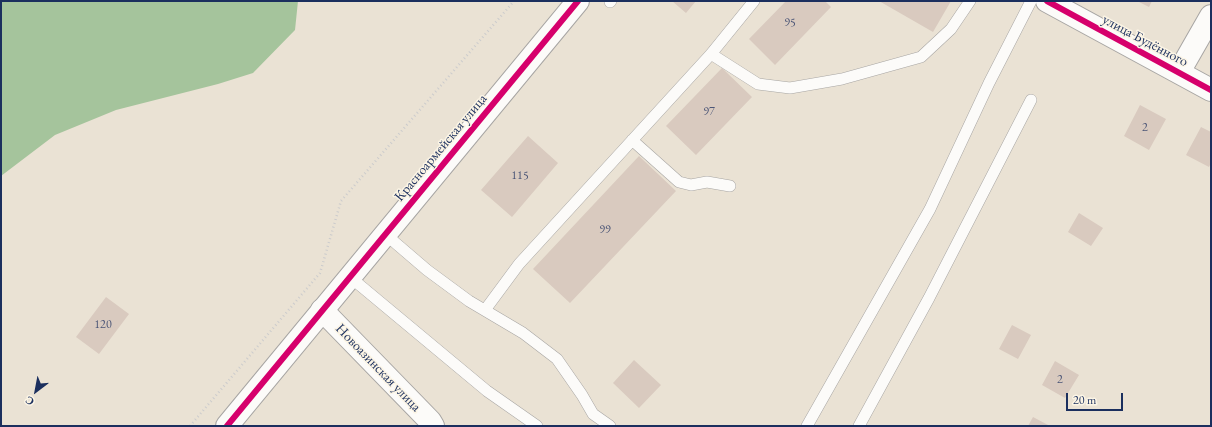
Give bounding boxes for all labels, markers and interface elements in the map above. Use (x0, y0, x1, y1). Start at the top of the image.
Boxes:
street label: улица Будённого (1099, 11, 1191, 71)
house number: 95 (784, 16, 796, 30)
street label: Красноармейская улица (391, 91, 491, 205)
house number: 97 (703, 105, 715, 119)
house number: 2 (1142, 121, 1148, 135)
house number: 115 (511, 169, 529, 183)
house number: 99 (599, 223, 611, 237)
house number: 120 (94, 318, 112, 332)
street label: Новоазинская улица (332, 321, 424, 415)
north arrow (16, 371, 56, 411)
house number: 2 (1057, 373, 1063, 387)
scale bar (1068, 385, 1125, 411)
text: 20 m (1073, 392, 1096, 408)
text: С (23, 393, 37, 409)

